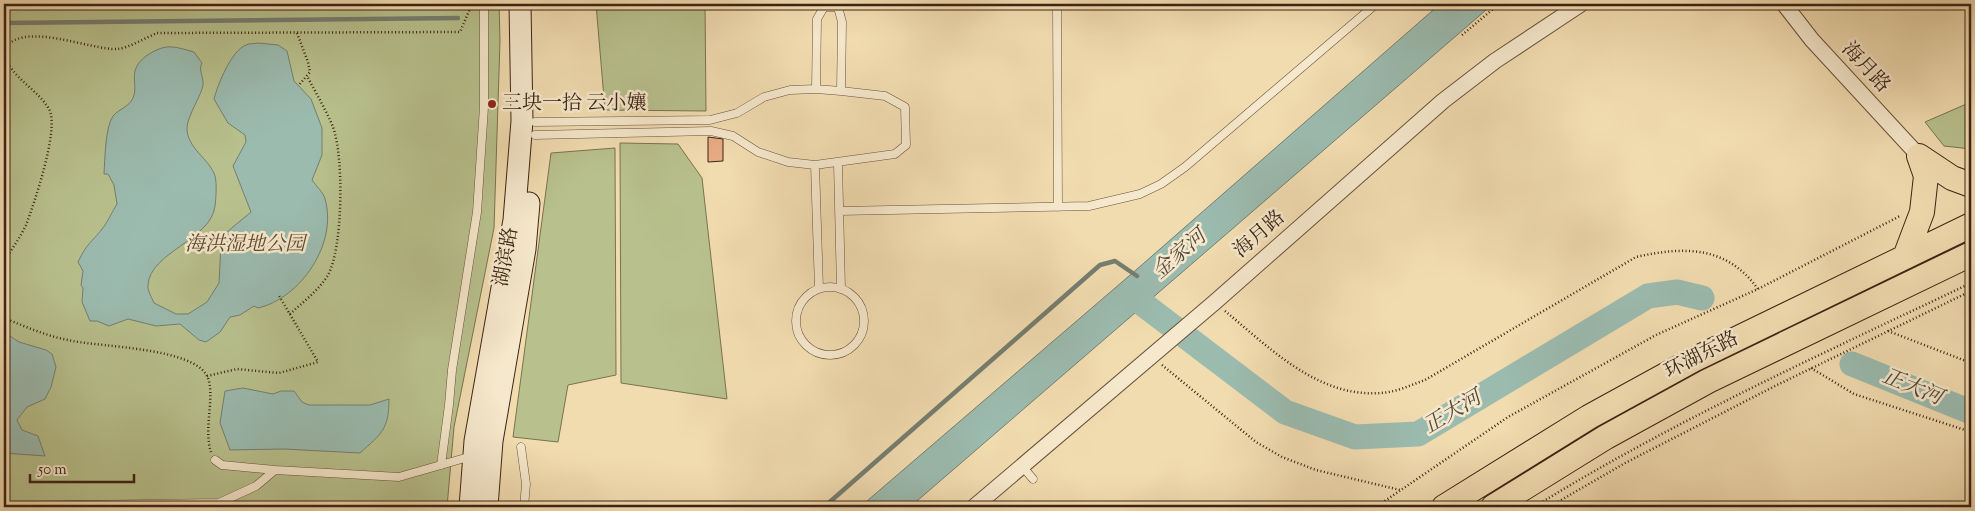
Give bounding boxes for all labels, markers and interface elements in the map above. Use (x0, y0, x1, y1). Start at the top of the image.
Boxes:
street label: 海月路 (1834, 36, 1896, 100)
place label: 三块一拾 云小孃 (502, 90, 646, 119)
marker: 三块一拾 云小孃 (486, 98, 498, 110)
street label: 海月路 (1228, 204, 1292, 266)
water label: 金家河 (1146, 220, 1217, 287)
street label: 湖滨路 (488, 225, 526, 289)
park label: 海洪湿地公园 (185, 231, 308, 260)
street label: 环湖东路 (1660, 325, 1744, 387)
water label: 正大河 (1877, 362, 1951, 415)
water label: 正大河 (1418, 382, 1491, 442)
scale bar (30, 451, 134, 483)
text: 50 m (37, 460, 67, 481)

